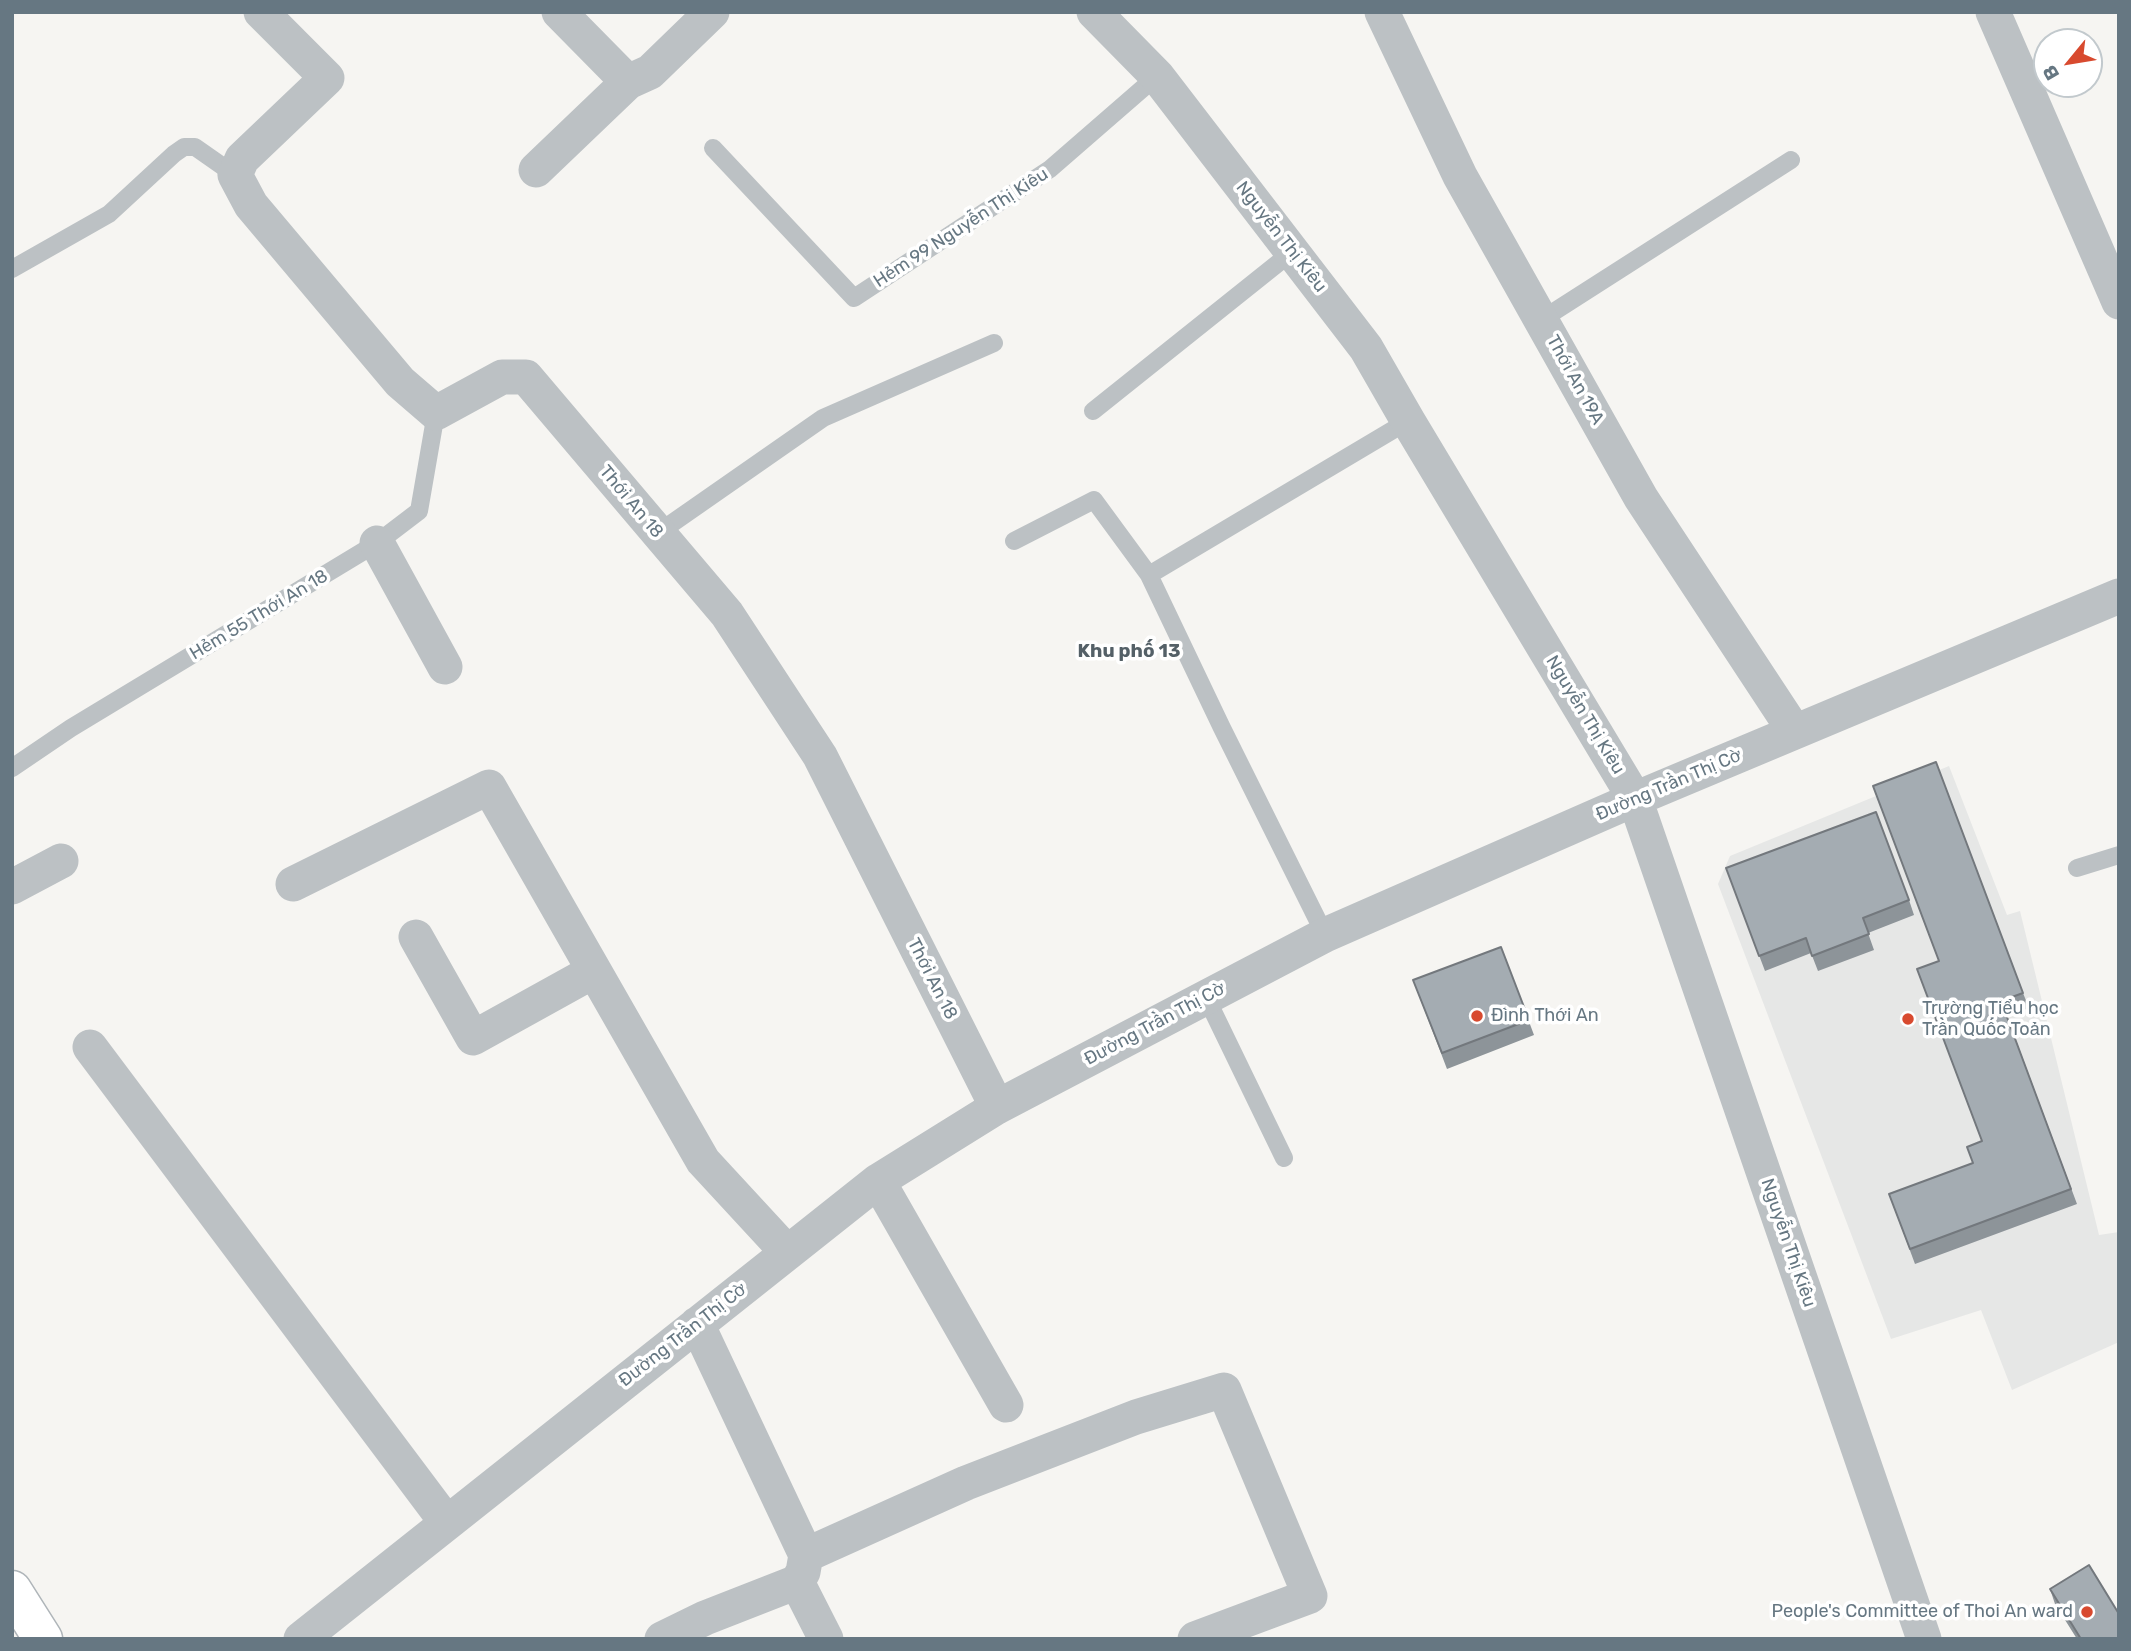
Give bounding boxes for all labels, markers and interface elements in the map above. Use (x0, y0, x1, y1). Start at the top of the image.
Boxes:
north arrow (2033, 28, 2103, 98)
text: B (2038, 61, 2064, 84)
street label: Hẻm 99 Nguyễn Thị Kiêu (870, 163, 1052, 293)
street label: Nguyễn Thị Kiêu (1231, 177, 1331, 297)
street label: Thới An 19A (1542, 332, 1608, 428)
street label: Thới An 18 (594, 461, 668, 543)
street label: Hẻm 55 Thới An 18 (186, 565, 332, 665)
district label: Khu phố 13 (1077, 641, 1181, 663)
street label: Nguyễn Thị Kiêu (1541, 652, 1629, 778)
street label: Đường Trần Thị Cờ (1593, 744, 1745, 826)
street label: Thới An 18 (902, 935, 962, 1023)
street label: Đường Trần Thị Cờ (1081, 978, 1229, 1070)
place label: Trường Tiểu học Trần Quốc Toản (1922, 998, 2059, 1040)
place label: Đình Thới An (1491, 1005, 1599, 1027)
marker: Đình Thới An (1469, 1008, 1485, 1024)
marker: Trường Tiểu học Trần Quốc Toản (1900, 1011, 1916, 1027)
street label: Nguyễn Thị Kiêu (1756, 1176, 1820, 1310)
street label: Đường Trần Thị Cờ (615, 1278, 751, 1392)
place label: People's Committee of Thoi An ward (1772, 1601, 2073, 1623)
marker: People's Committee of Thoi An ward (2079, 1604, 2095, 1620)

